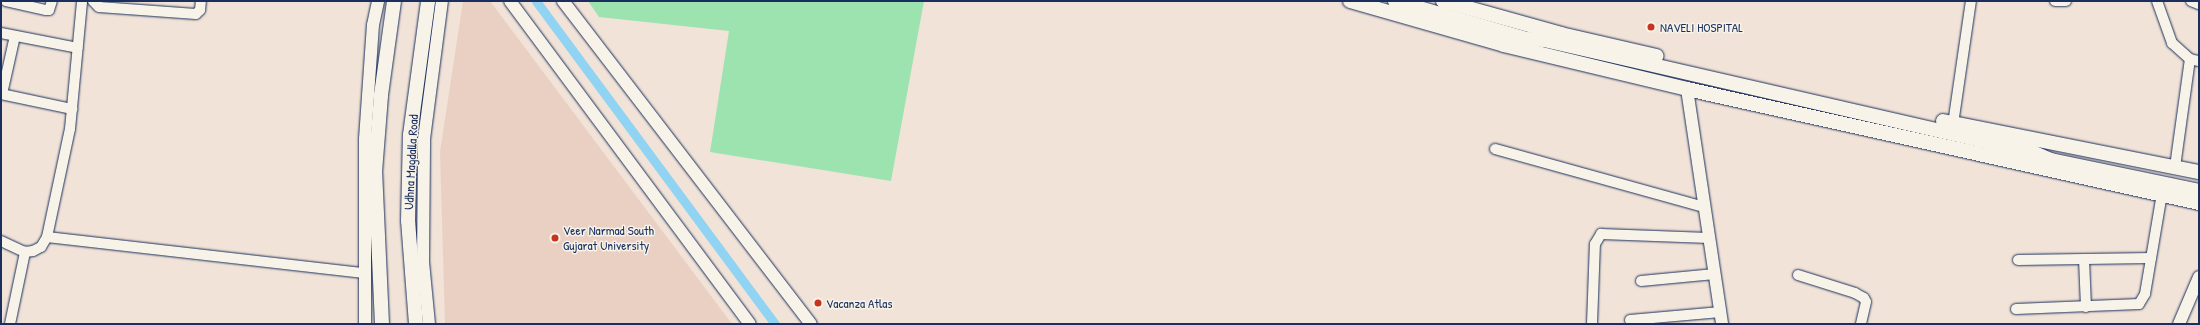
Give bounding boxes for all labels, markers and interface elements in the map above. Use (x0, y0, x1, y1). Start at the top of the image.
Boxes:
place label: NAVELI HOSPITAL (1660, 19, 1743, 35)
marker: NAVELI HOSPITAL (1645, 21, 1657, 33)
street label: Udhna Magdalla Road (401, 114, 421, 210)
place label: Veer Narmad South Gujarat University (563, 223, 654, 254)
marker: Veer Narmad South Gujarat University (550, 233, 560, 243)
place label: Vacanza Atlas (826, 295, 892, 311)
marker: Vacanza Atlas (813, 298, 823, 308)

